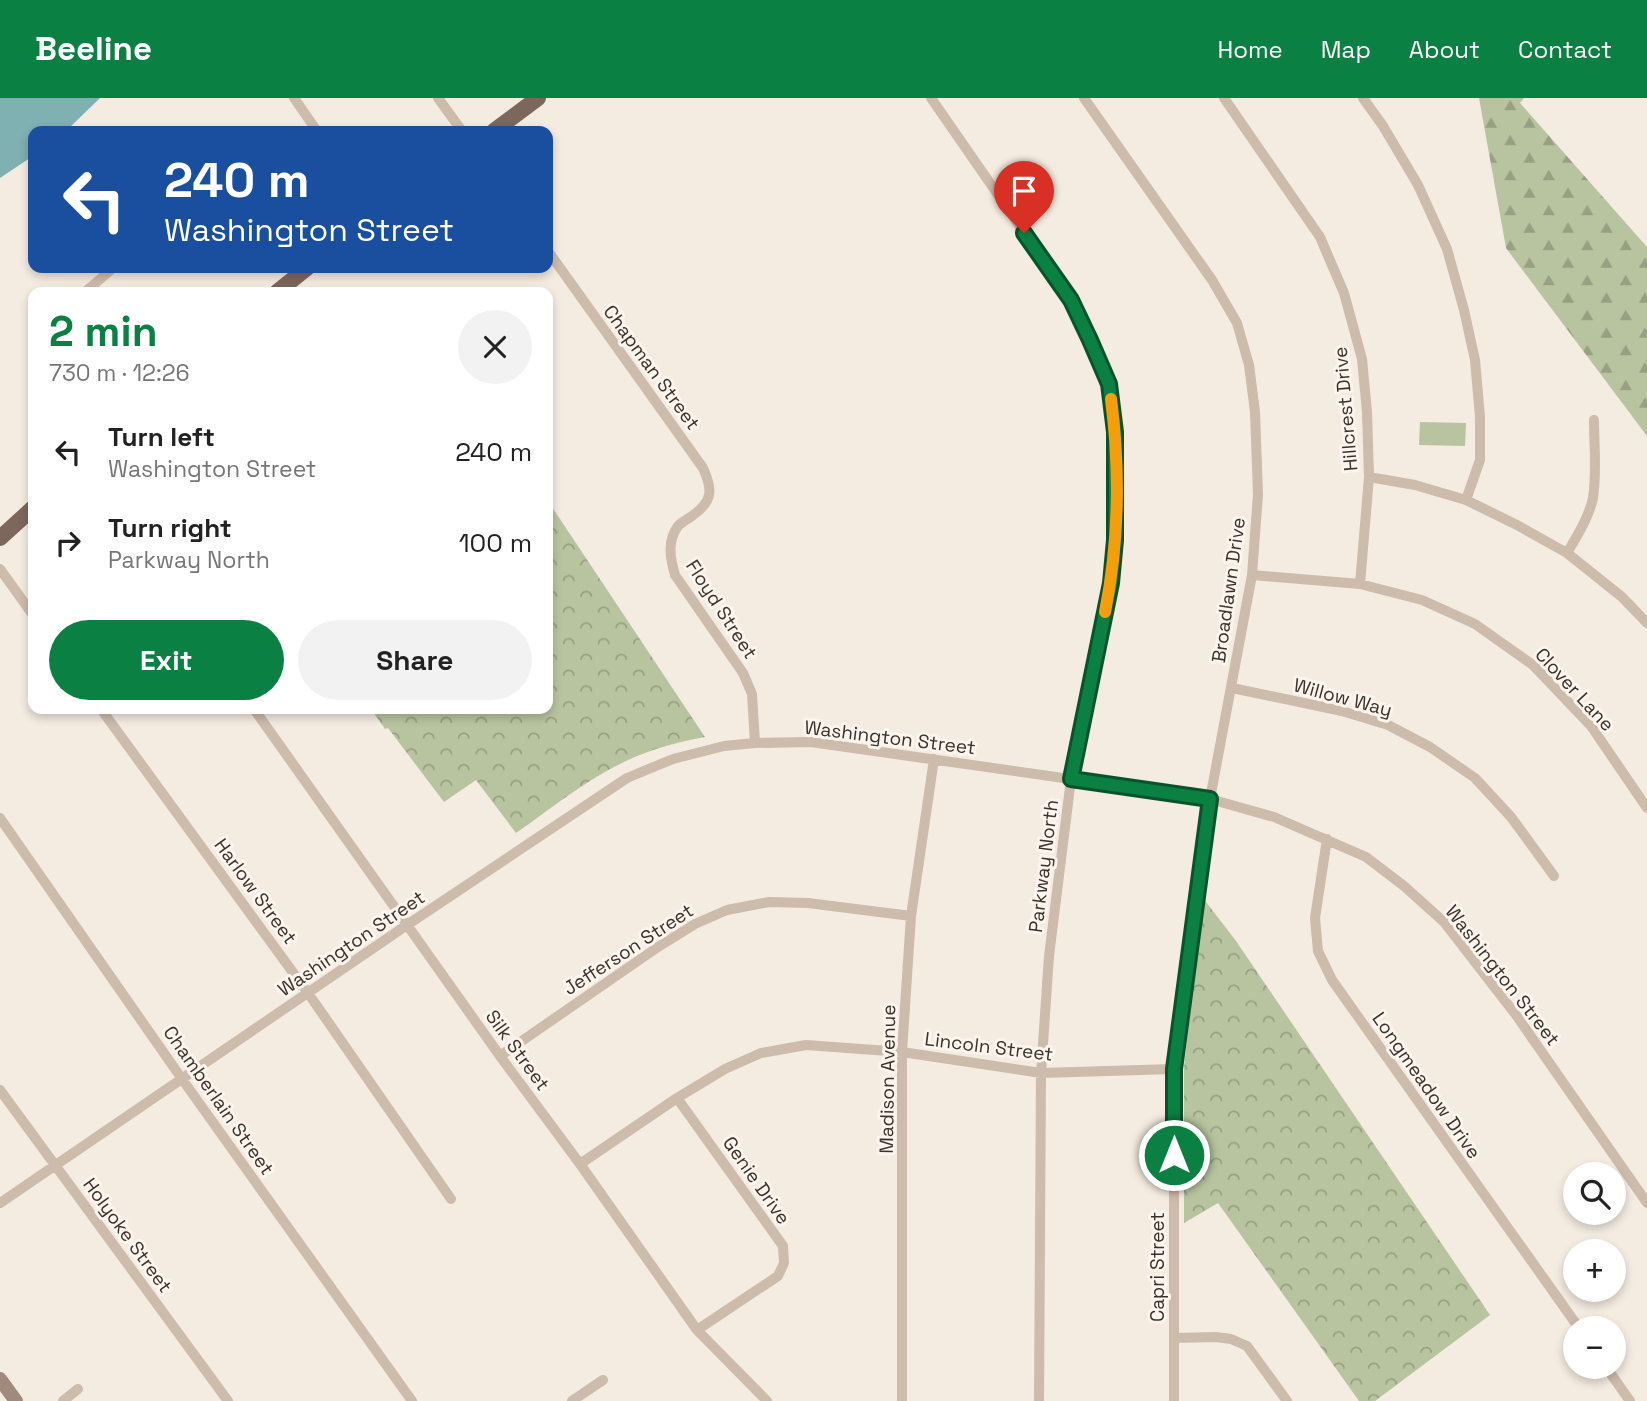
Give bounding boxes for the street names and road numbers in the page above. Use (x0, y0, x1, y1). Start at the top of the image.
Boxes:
street label: Chapman Street (598, 300, 705, 435)
street label: Hillcrest Drive (1328, 346, 1363, 472)
street label: Broadlawn Drive (1206, 516, 1251, 664)
street label: Floyd Street (680, 555, 763, 664)
street label: Clover Lane (1529, 642, 1620, 736)
street label: Willow Way (1291, 672, 1395, 723)
street label: Washington Street (803, 715, 977, 760)
street label: Parkway North (1023, 798, 1064, 934)
street label: Harlow Street (209, 833, 302, 949)
street label: Washington Street (273, 885, 430, 1002)
street label: Jefferson Street (558, 898, 698, 1001)
street label: Washington Street (1440, 900, 1565, 1051)
street label: Madison Avenue (874, 1004, 901, 1154)
street label: Silk Street (480, 1005, 555, 1096)
street label: Longmeadow Drive (1367, 1007, 1487, 1164)
street label: Chamberlain Street (158, 1021, 279, 1180)
street label: Lincoln Street (923, 1026, 1054, 1067)
street label: Genie Drive (717, 1131, 796, 1229)
street label: Holyoke Street (77, 1173, 178, 1298)
street label: Capri Street (1145, 1212, 1170, 1322)

